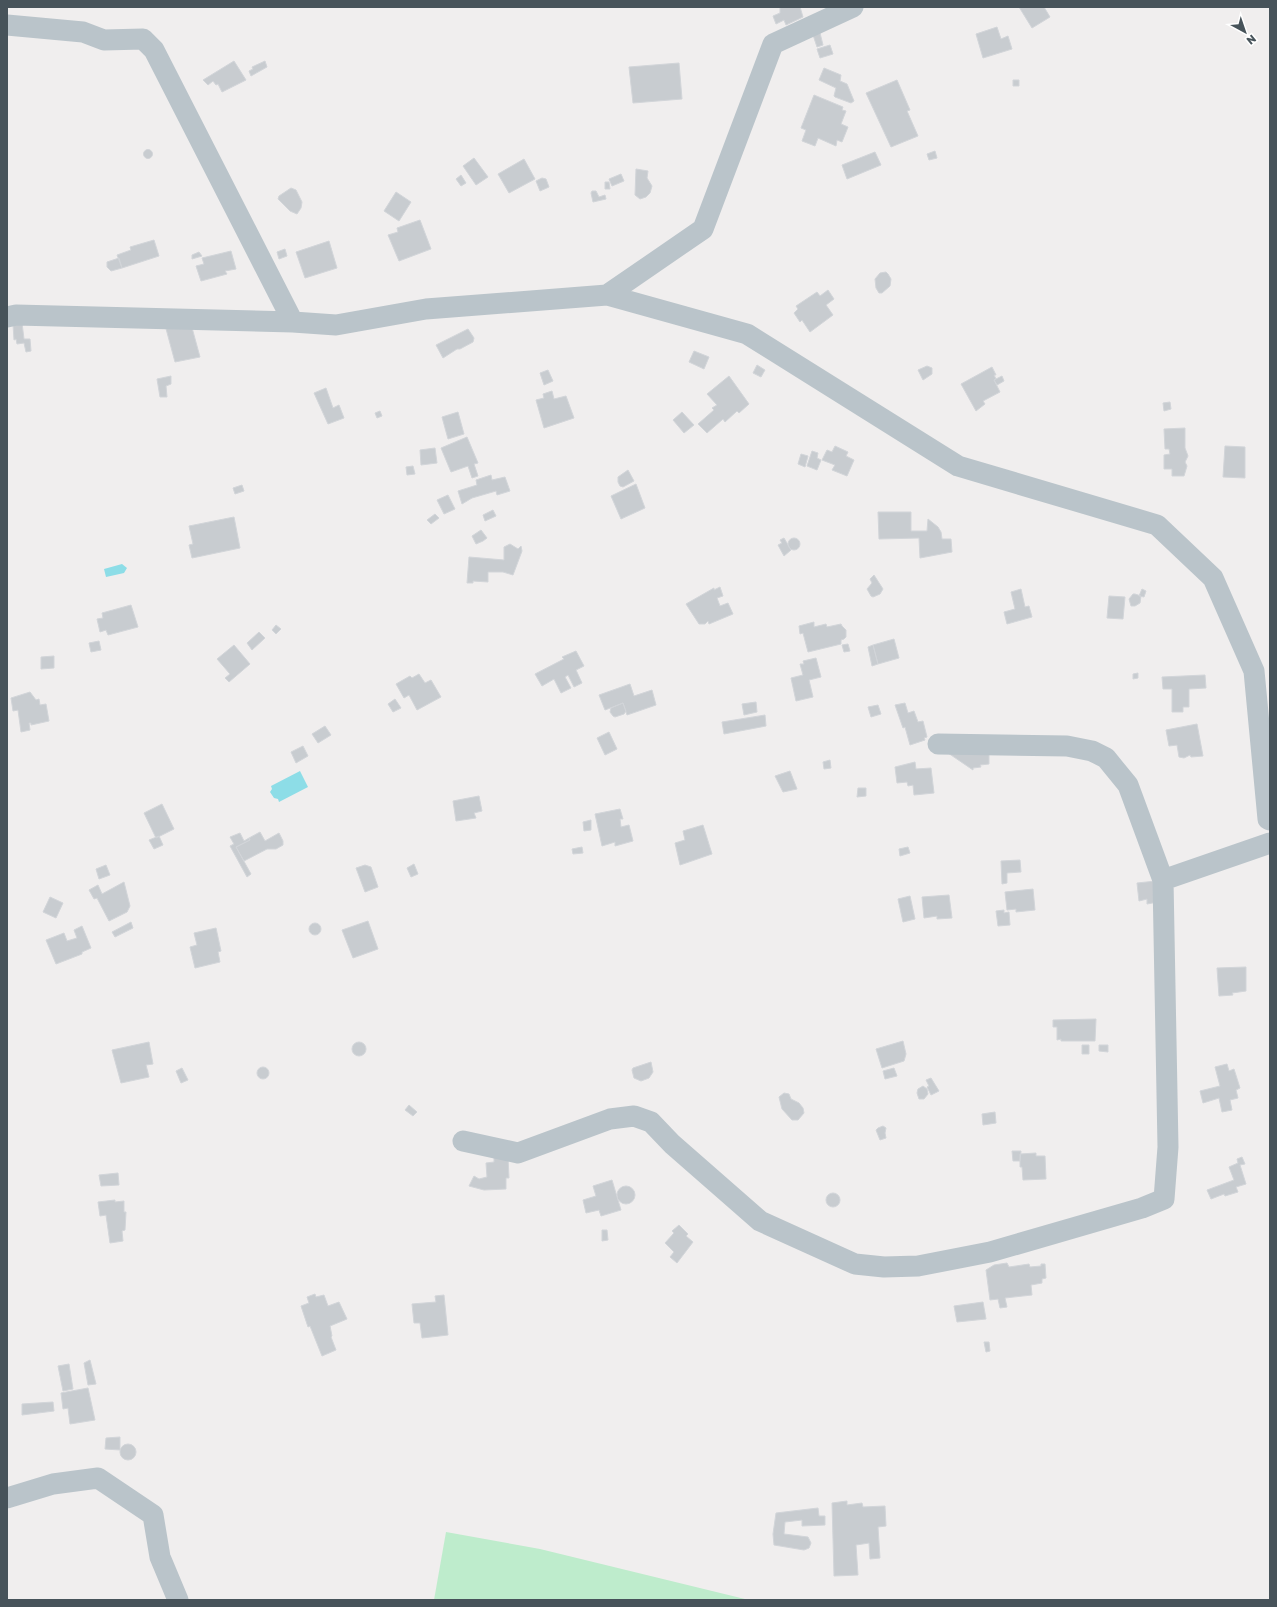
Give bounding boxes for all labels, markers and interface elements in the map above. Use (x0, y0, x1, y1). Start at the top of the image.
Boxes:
north arrow (1225, 12, 1265, 52)
text: N (1244, 32, 1259, 48)

